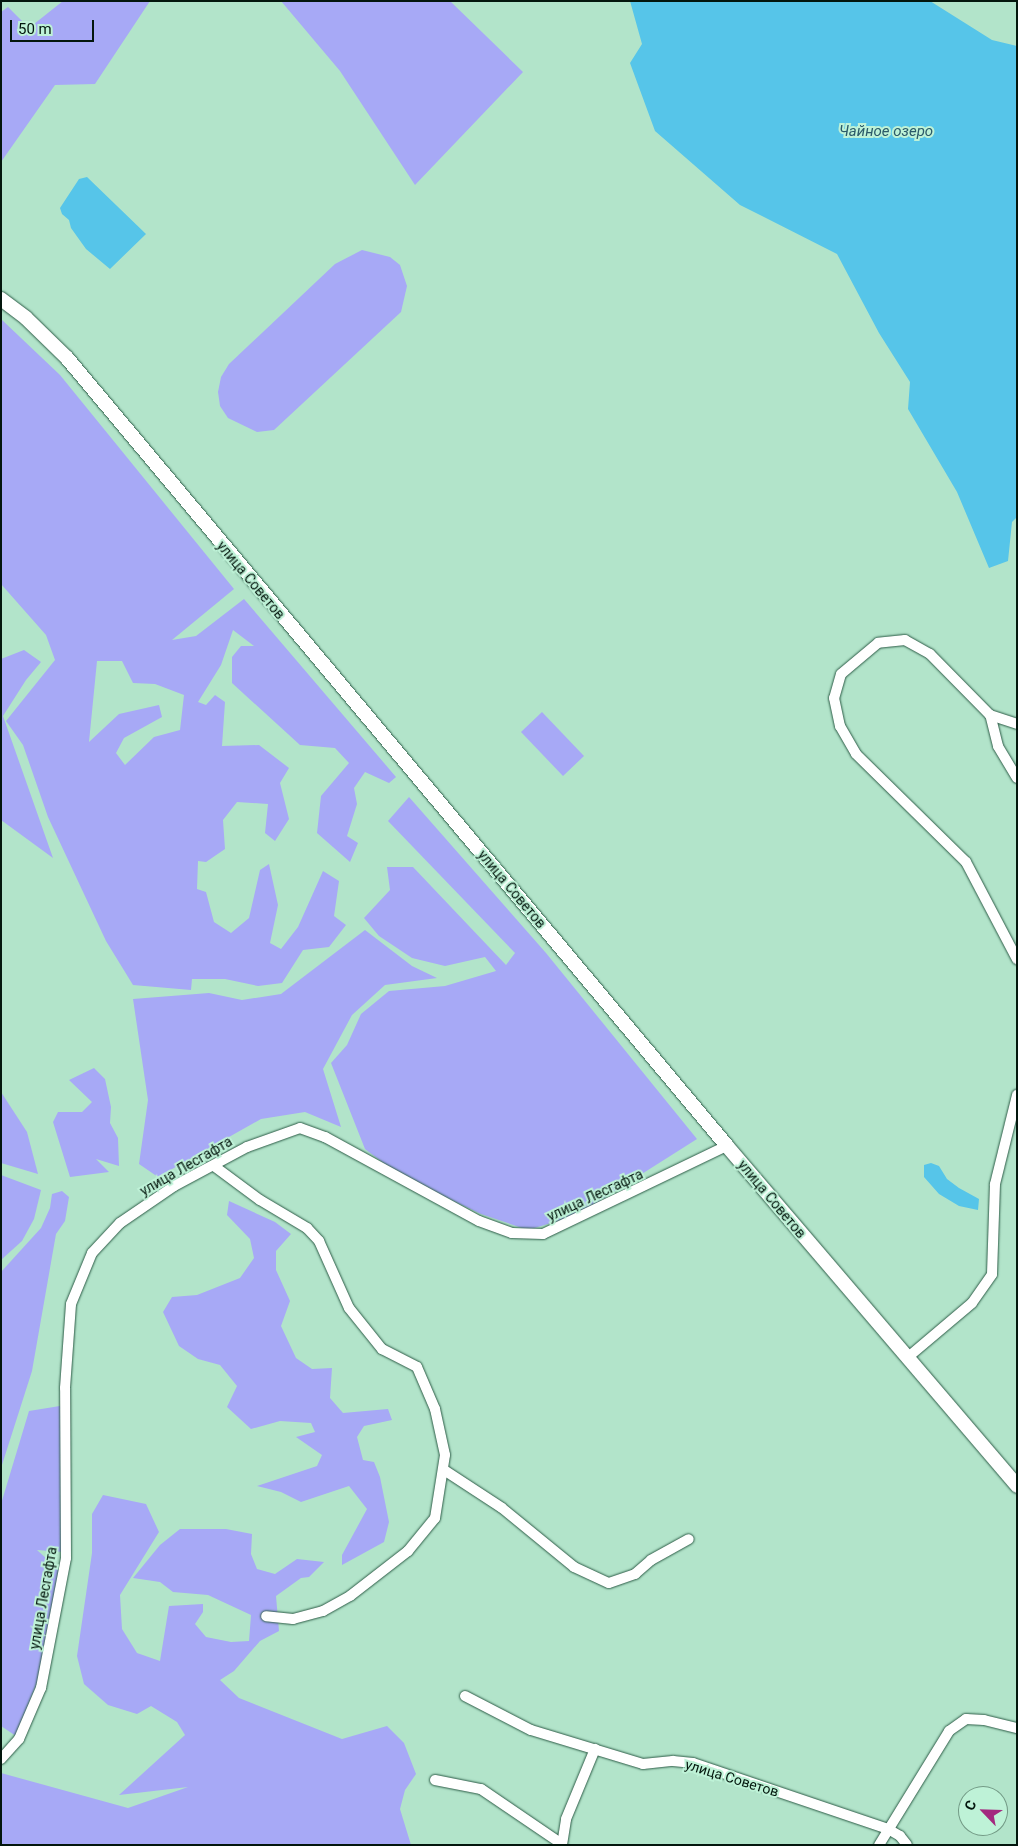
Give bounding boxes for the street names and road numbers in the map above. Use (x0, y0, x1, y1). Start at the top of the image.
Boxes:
street label: улица Советов (213, 538, 289, 622)
street label: улица Советов (474, 847, 550, 931)
street label: улица Лесгафта (137, 1133, 235, 1199)
street label: улица Советов (734, 1157, 810, 1241)
street label: улица Лесгафта (544, 1165, 646, 1225)
street label: улица Лесгафта (26, 1545, 60, 1651)
street label: улица Советов (683, 1756, 781, 1800)

